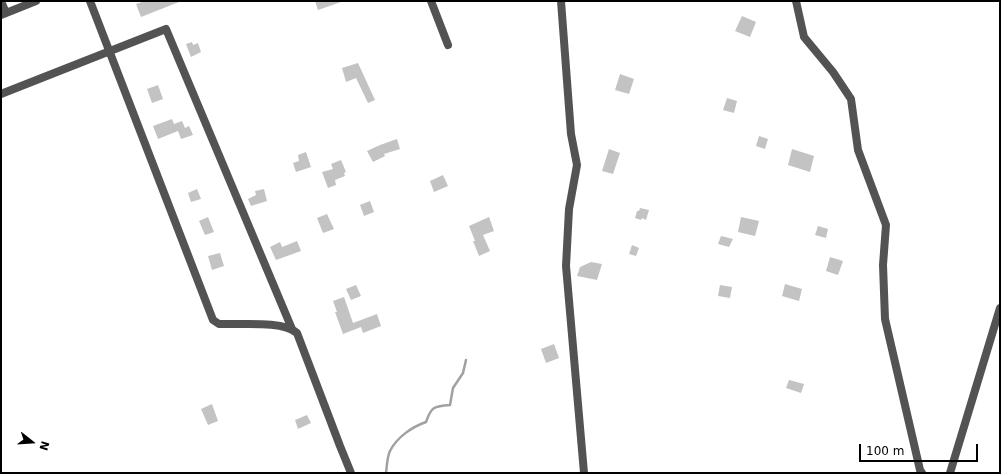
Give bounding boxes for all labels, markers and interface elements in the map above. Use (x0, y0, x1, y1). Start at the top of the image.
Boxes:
north arrow (12, 422, 52, 462)
scale bar (861, 436, 980, 462)
text: N (36, 439, 52, 452)
text: 100 m (866, 444, 904, 458)

